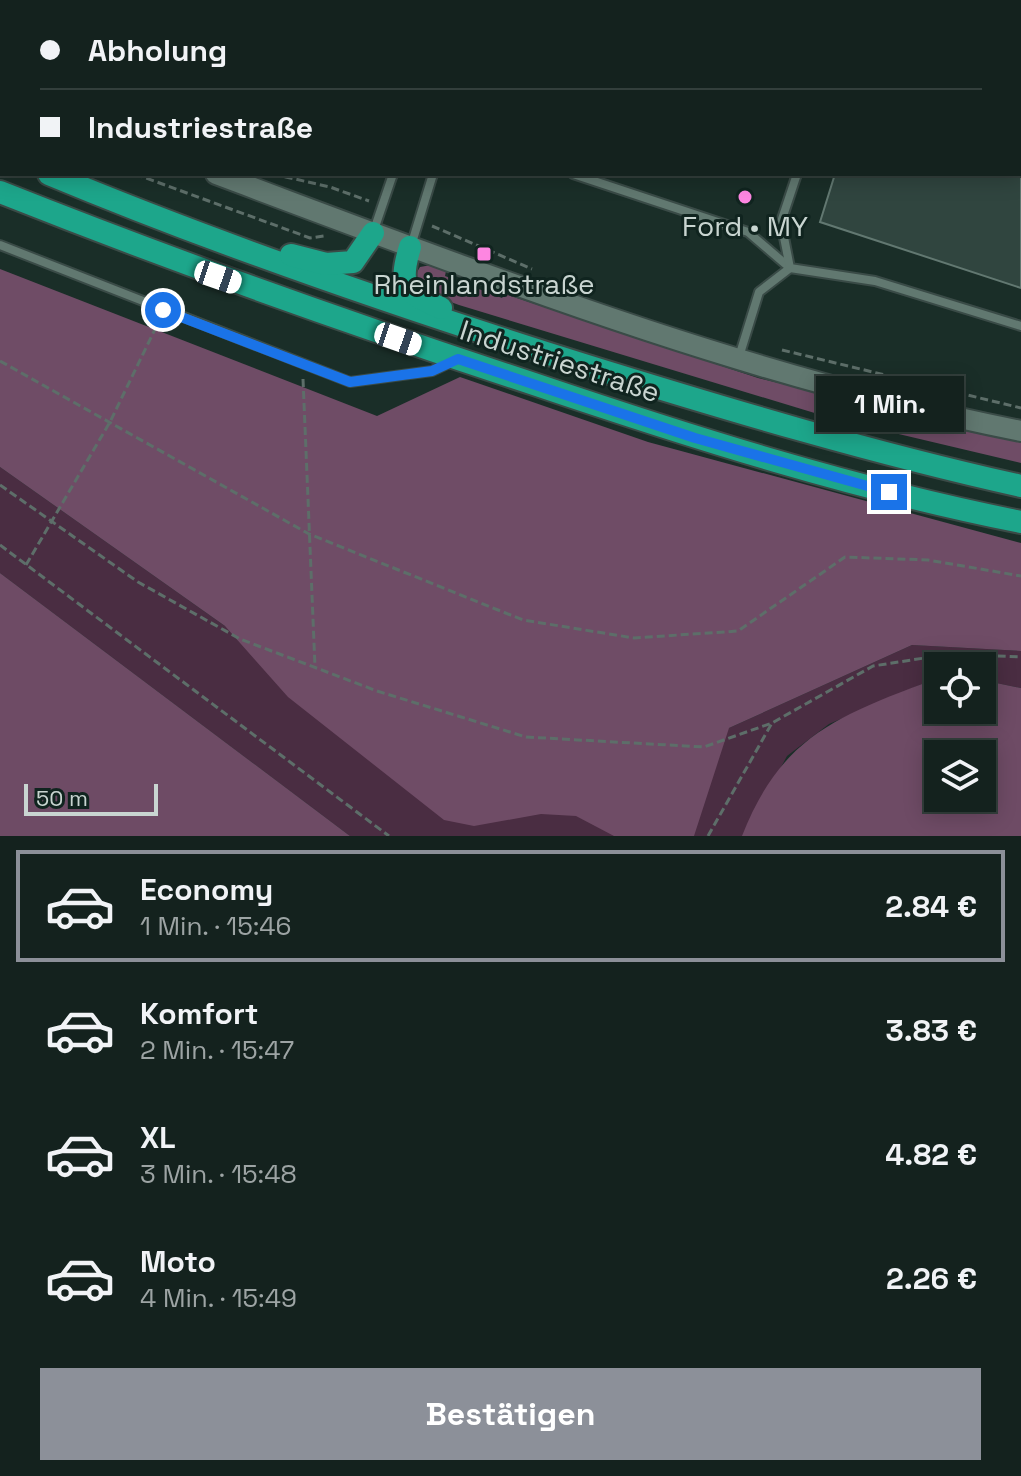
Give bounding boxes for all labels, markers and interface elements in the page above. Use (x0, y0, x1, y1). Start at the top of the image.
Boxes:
text: Abholung (88, 31, 227, 70)
text: Industriestraße (88, 108, 313, 147)
marker: Ford • MY (736, 188, 754, 206)
place label: Ford • MY (682, 208, 808, 244)
marker: Rheinlandstraße (475, 245, 493, 263)
car (191, 258, 245, 296)
place label: Rheinlandstraße (373, 266, 595, 302)
route start (145, 292, 181, 328)
street label: Industriestraße (455, 312, 665, 410)
car (371, 320, 425, 358)
callout: 1 Min. (815, 376, 963, 432)
text: 1 Min. (854, 387, 926, 421)
route end (871, 474, 907, 510)
map controls (924, 652, 996, 812)
button: locate (924, 652, 996, 724)
button: layers (924, 740, 996, 812)
scale bar (24, 780, 158, 816)
text: 50 m (36, 784, 88, 812)
icon: car (44, 870, 116, 942)
text: Economy (140, 870, 273, 909)
text: 2.84 € (885, 887, 977, 926)
text: 1 Min. · 15:46 (140, 909, 291, 943)
icon: car (44, 994, 116, 1066)
text: Komfort (140, 994, 258, 1033)
text: 3.83 € (886, 1011, 977, 1050)
text: 2 Min. · 15:47 (140, 1033, 294, 1067)
icon: car (44, 1118, 116, 1190)
text: XL (140, 1118, 176, 1157)
text: 4.82 € (885, 1135, 977, 1174)
text: 3 Min. · 15:48 (140, 1157, 297, 1191)
icon: car (44, 1242, 116, 1314)
text: Moto (140, 1242, 216, 1281)
text: 2.26 € (886, 1259, 977, 1298)
text: 4 Min. · 15:49 (140, 1281, 297, 1315)
button: Bestätigen (40, 1368, 981, 1460)

